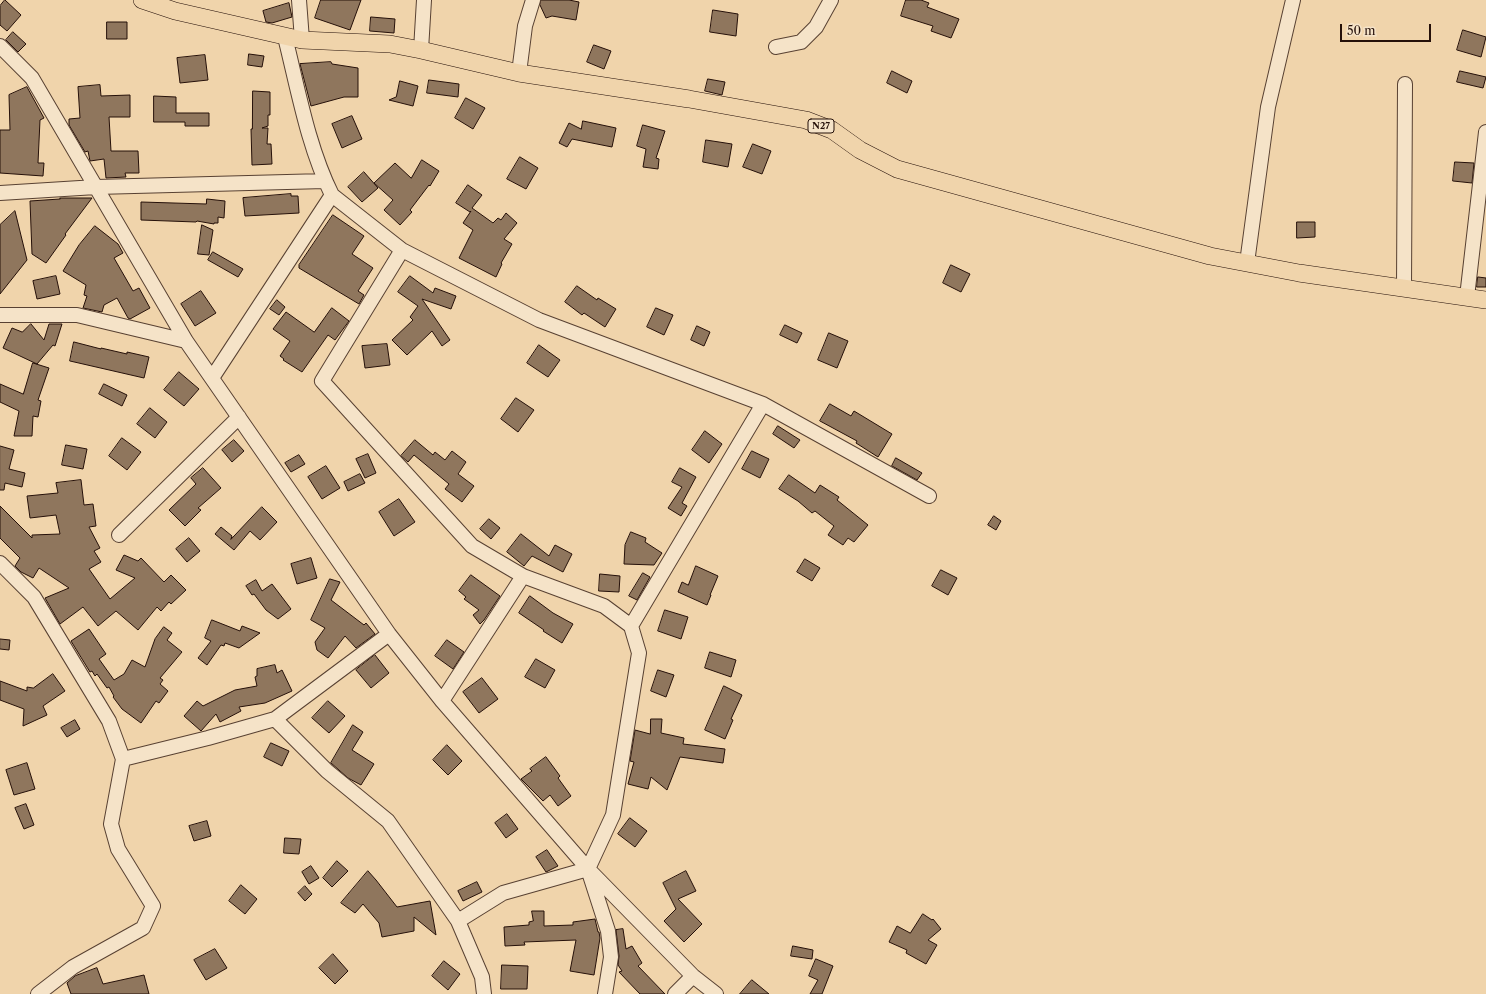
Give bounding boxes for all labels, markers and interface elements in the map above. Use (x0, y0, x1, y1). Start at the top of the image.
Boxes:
scale bar (1342, 16, 1433, 42)
text: 50 m (1347, 23, 1376, 38)
road number: N27 (808, 119, 834, 133)

